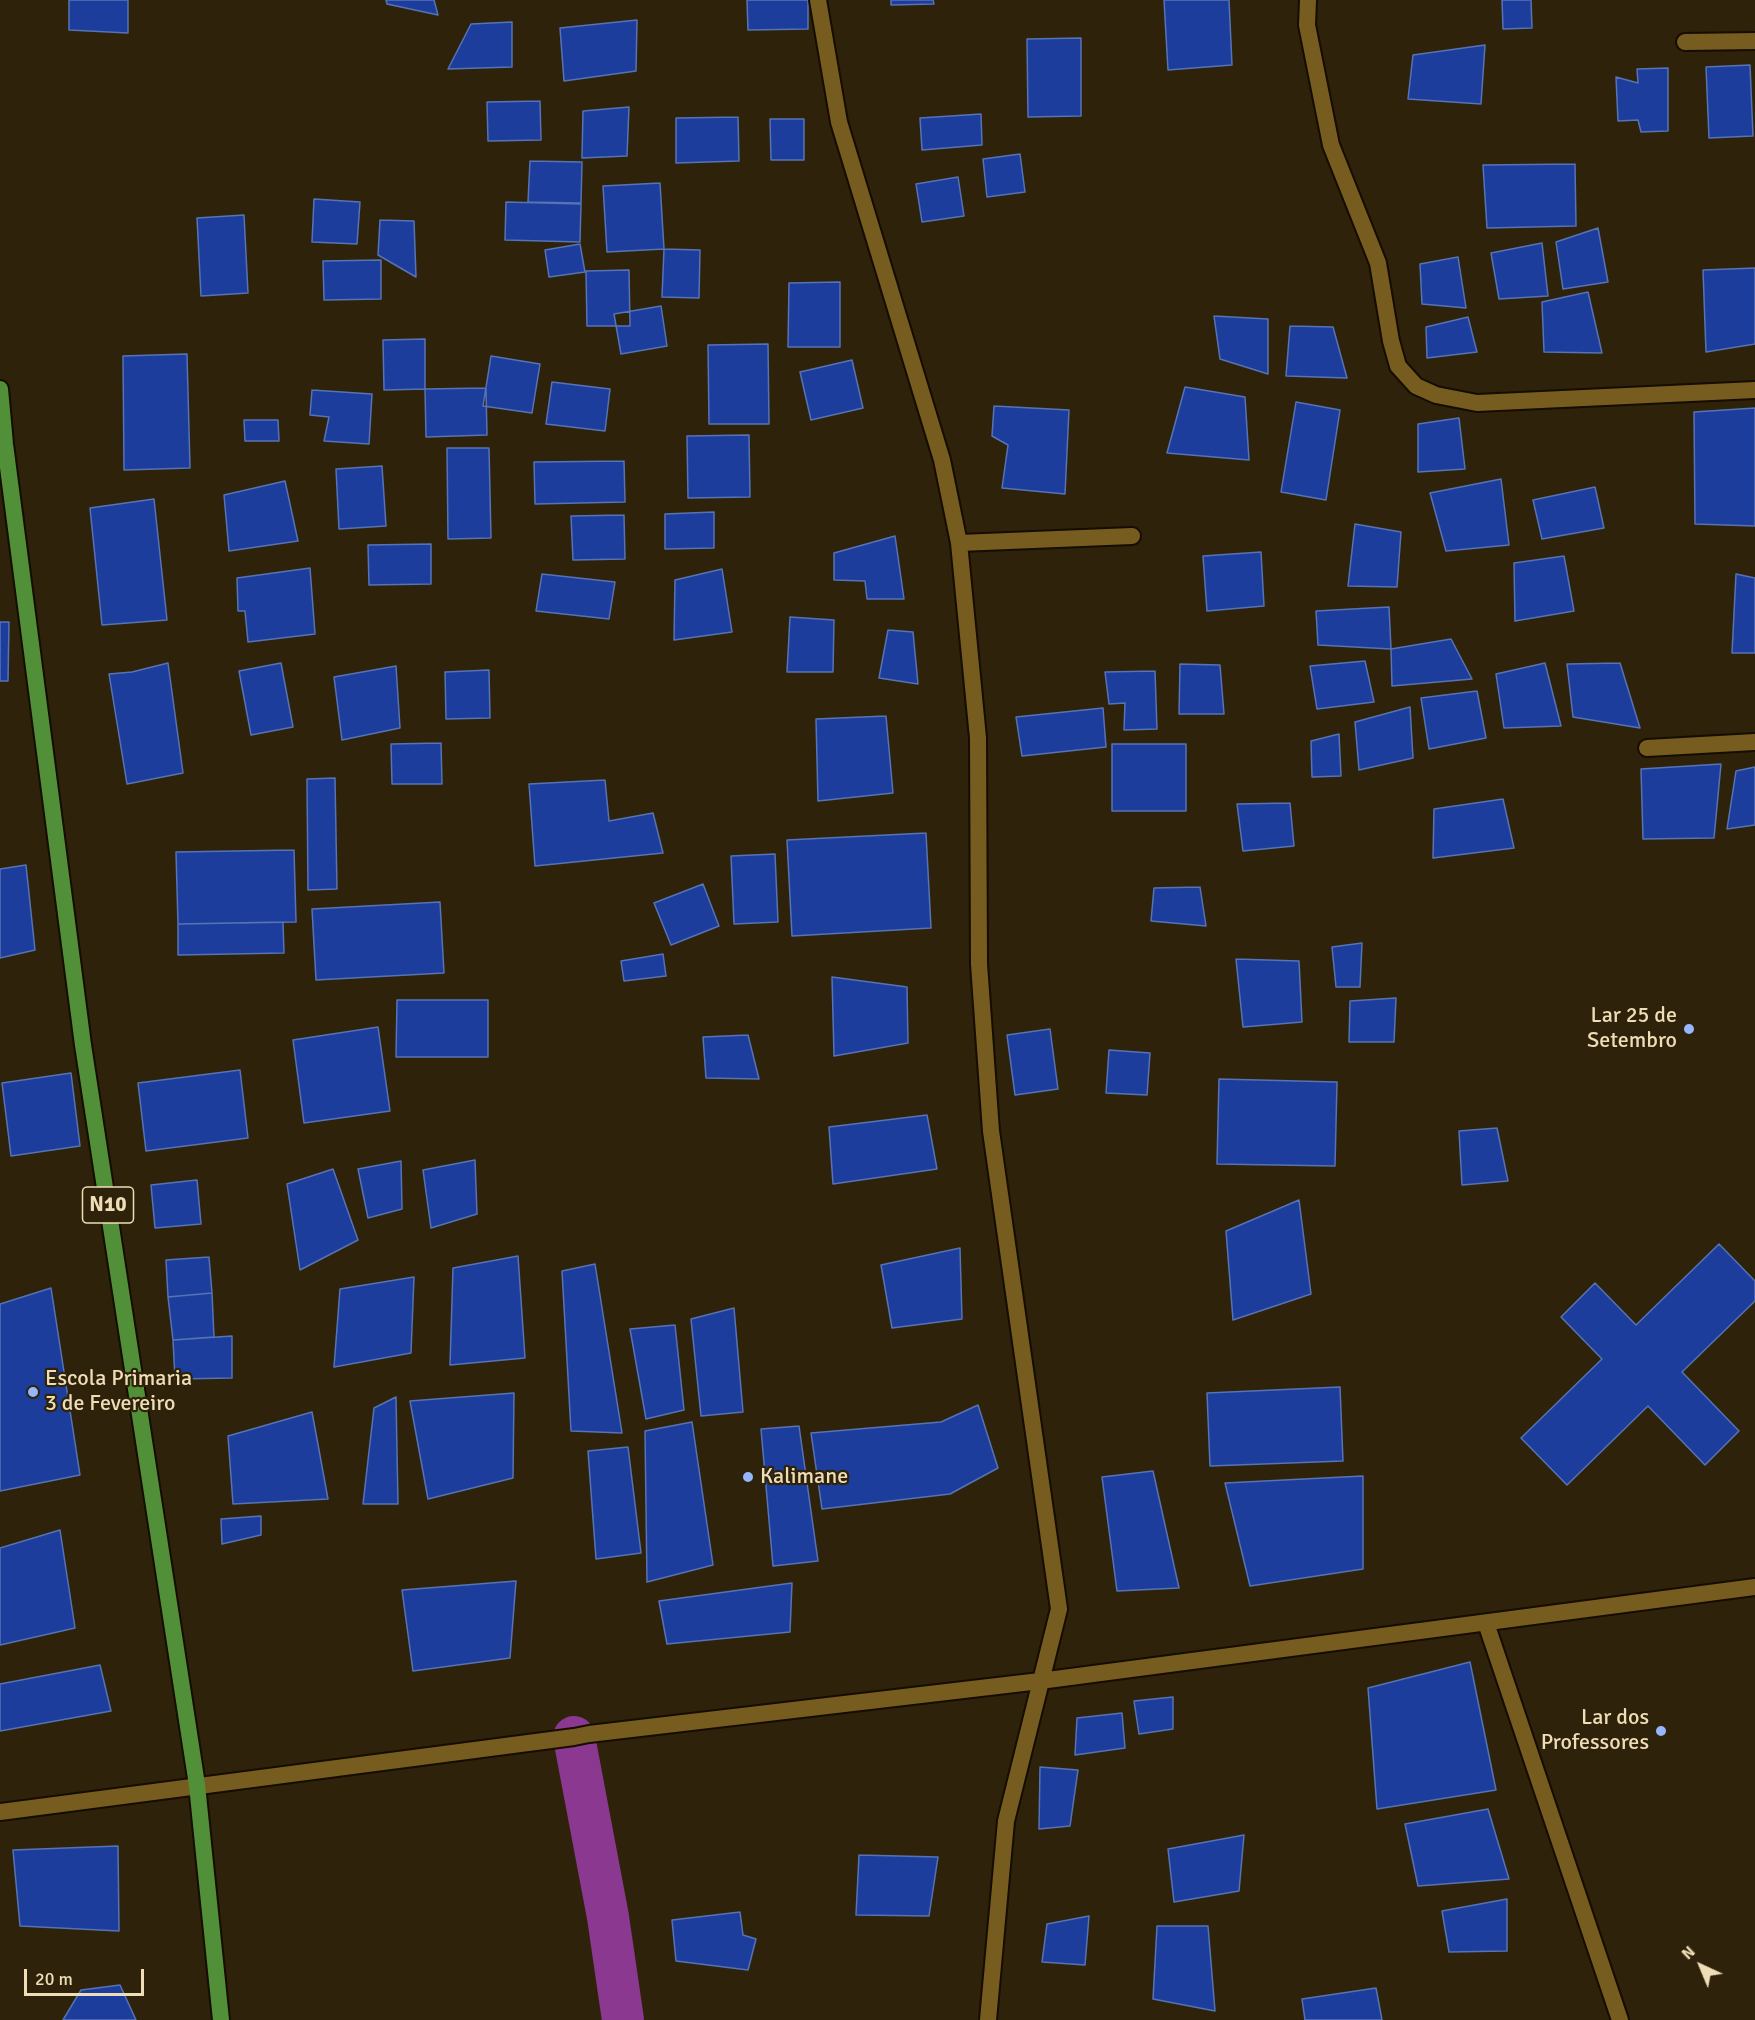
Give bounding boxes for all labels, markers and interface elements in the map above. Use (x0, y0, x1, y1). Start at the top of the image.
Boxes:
place label: Lar 25 de Setembro (1587, 1003, 1677, 1054)
marker: Lar 25 de Setembro (1682, 1022, 1696, 1036)
road number: N10 (82, 1187, 134, 1223)
place label: Escola Primaria 3 de Fevereiro (45, 1366, 192, 1418)
marker: Escola Primaria 3 de Fevereiro (26, 1385, 40, 1399)
place label: Kalimane (760, 1464, 848, 1490)
marker: Kalimane (741, 1470, 755, 1484)
place label: Lar dos Professores (1541, 1705, 1649, 1756)
marker: Lar dos Professores (1654, 1724, 1668, 1738)
north arrow (1671, 1936, 1731, 1996)
text: N (1678, 1942, 1699, 1964)
scale bar (27, 1957, 147, 1995)
text: 20 m (35, 1968, 73, 1990)

